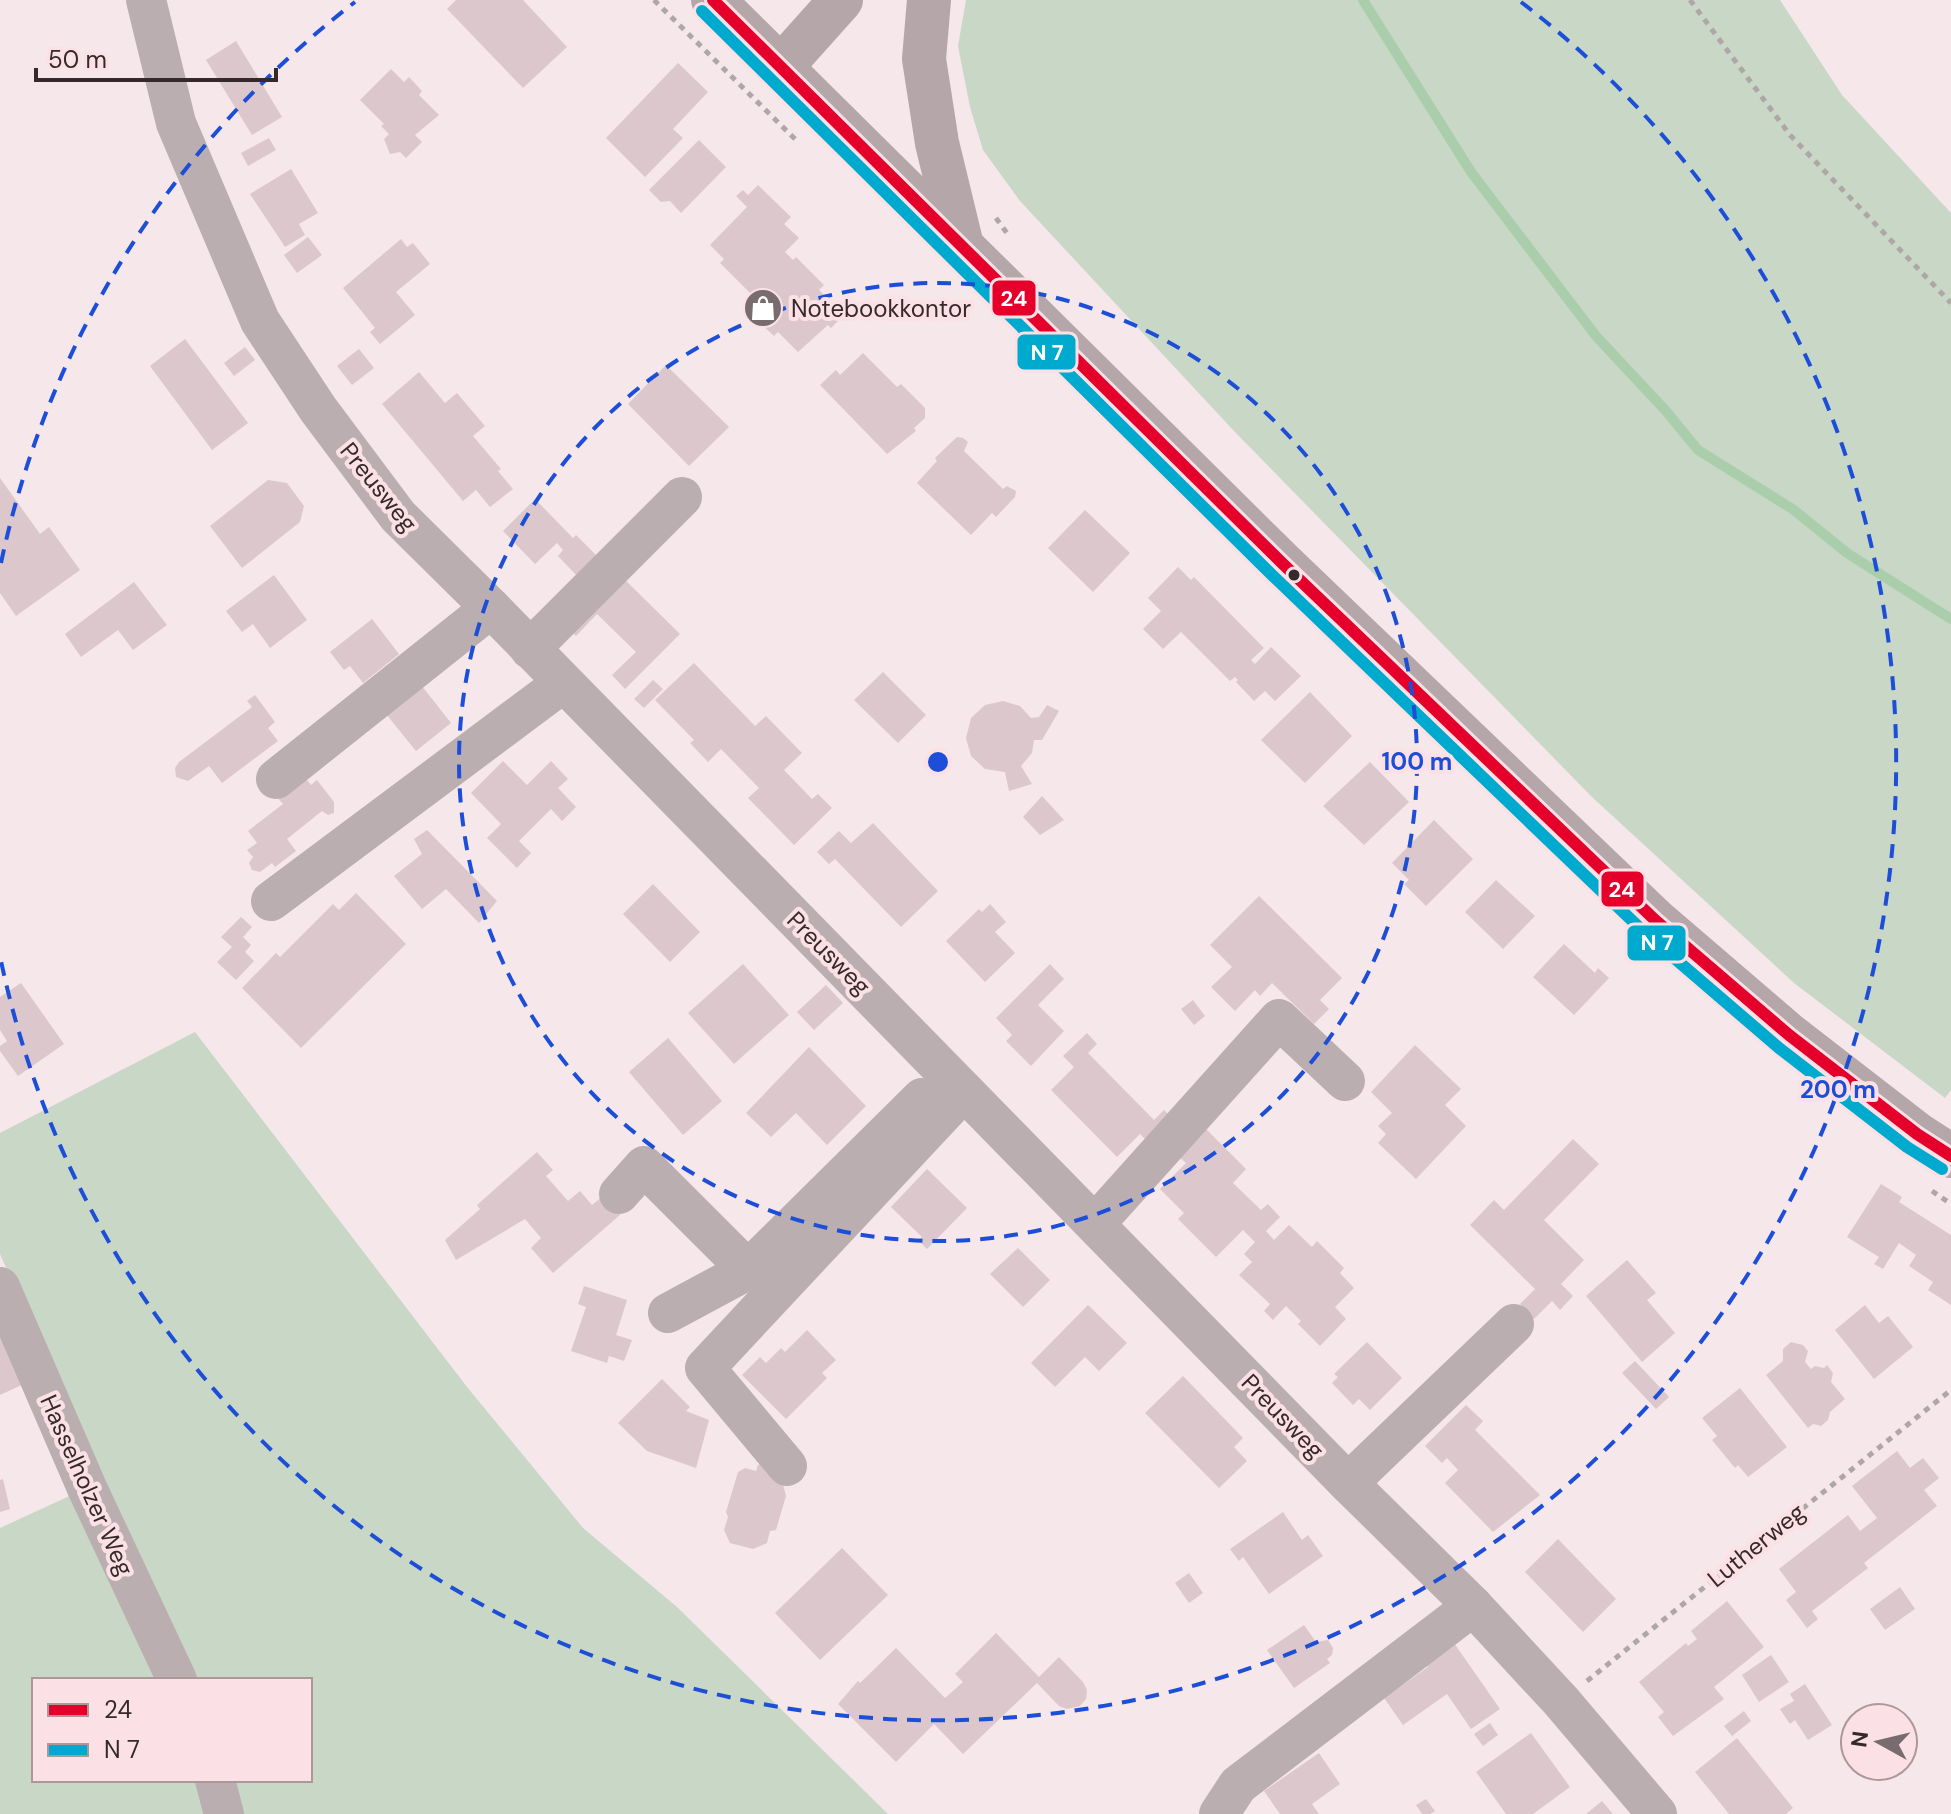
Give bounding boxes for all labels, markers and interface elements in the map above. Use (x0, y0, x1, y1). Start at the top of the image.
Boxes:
scale bar (36, 32, 276, 82)
text: 50 m (48, 44, 107, 75)
line badge: 24 (991, 279, 1037, 317)
text: 24 (1001, 284, 1027, 313)
shop icon: Notebookkontor (742, 287, 784, 329)
place label: Notebookkontor (791, 293, 971, 324)
line badge: N 7 (1016, 333, 1077, 371)
text: N 7 (1030, 338, 1064, 367)
street label: Preusweg (334, 436, 424, 538)
unlabelled marker (1286, 567, 1302, 583)
text: 100 m (1382, 746, 1452, 777)
centre of rings (924, 748, 952, 776)
line badge: 24 (1600, 870, 1645, 908)
text: 24 (1609, 875, 1635, 904)
street label: Preusweg (781, 905, 877, 1001)
line badge: N 7 (1626, 924, 1687, 962)
text: N 7 (1640, 928, 1674, 957)
text: 200 m (1800, 1074, 1876, 1105)
street label: Preusweg (1235, 1367, 1331, 1465)
street label: Hasselholzer Weg (33, 1390, 141, 1580)
street label: Lutherweg (1701, 1496, 1811, 1594)
legend (32, 1678, 312, 1782)
text: 24 (104, 1694, 132, 1725)
north arrow (1839, 1702, 1919, 1782)
text: N (1844, 1729, 1875, 1749)
text: N 7 (104, 1734, 140, 1765)

